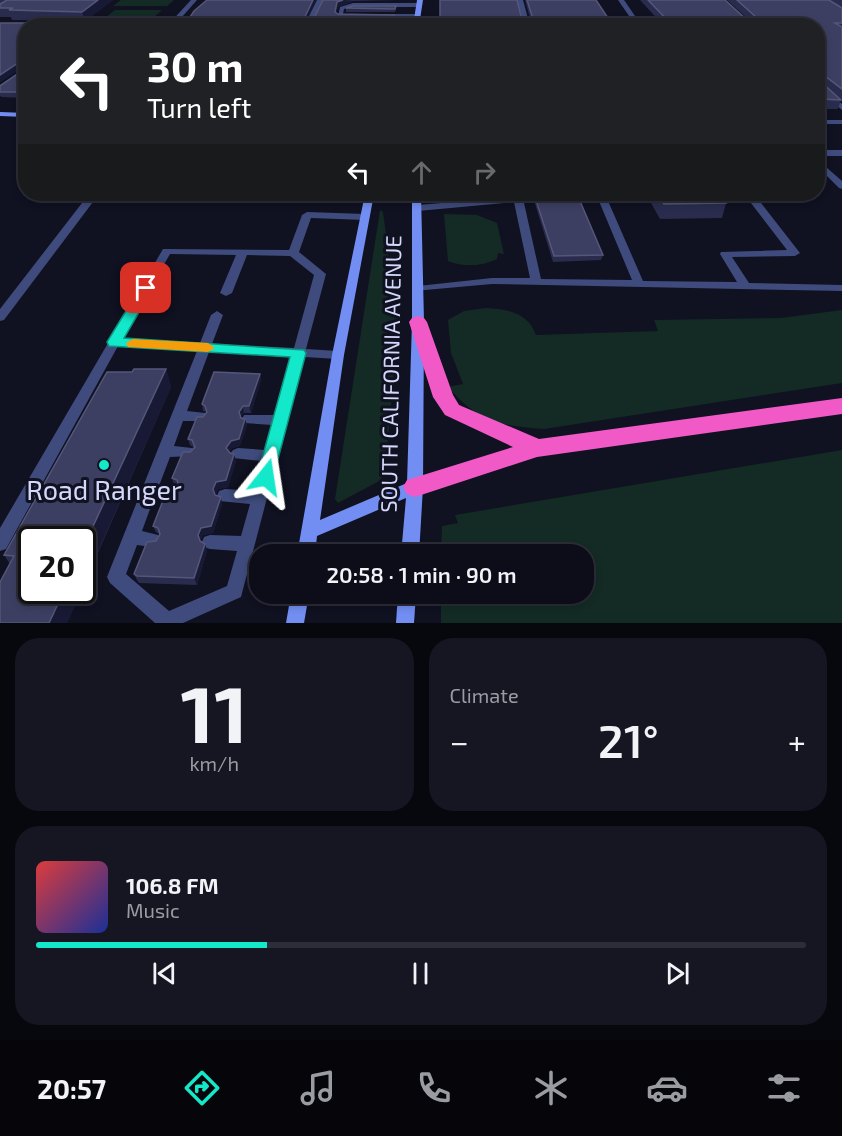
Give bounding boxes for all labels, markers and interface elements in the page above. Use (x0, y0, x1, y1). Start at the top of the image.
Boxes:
text: 30 m (147, 40, 243, 90)
icon: left (48, 42, 126, 120)
text: Turn left (147, 91, 251, 123)
icon: left (342, 156, 375, 189)
icon: ahead (405, 156, 438, 189)
icon: right (468, 156, 501, 189)
street label: SOUTH CALIFORNIA AVENUE (375, 235, 405, 513)
pin (120, 262, 171, 313)
icon: arrive (129, 271, 162, 304)
position arrow (234, 445, 298, 509)
marker: Road Ranger (97, 458, 111, 472)
place label: Road Ranger (26, 473, 182, 506)
speed limit sign: 20 (18, 526, 96, 604)
text: 20:58 · 1 min · 90 m (326, 561, 517, 587)
text: 11 (181, 665, 248, 759)
text: Climate (450, 683, 519, 707)
text: 21° (598, 713, 659, 767)
text: − (450, 721, 469, 761)
text: + (788, 721, 806, 761)
text: km/h (189, 751, 239, 775)
text: 106.8 FM (126, 872, 219, 898)
text: Music (126, 898, 180, 922)
icon: previous (148, 957, 181, 990)
icon: pause (404, 957, 437, 990)
icon: next (661, 957, 694, 990)
icon: directions (181, 1067, 223, 1109)
icon: music (297, 1067, 339, 1109)
icon: phone (413, 1067, 455, 1109)
icon: climate (530, 1067, 572, 1109)
icon: car (646, 1067, 688, 1109)
icon: filters (763, 1067, 805, 1109)
text: 20:57 (37, 1072, 106, 1104)

